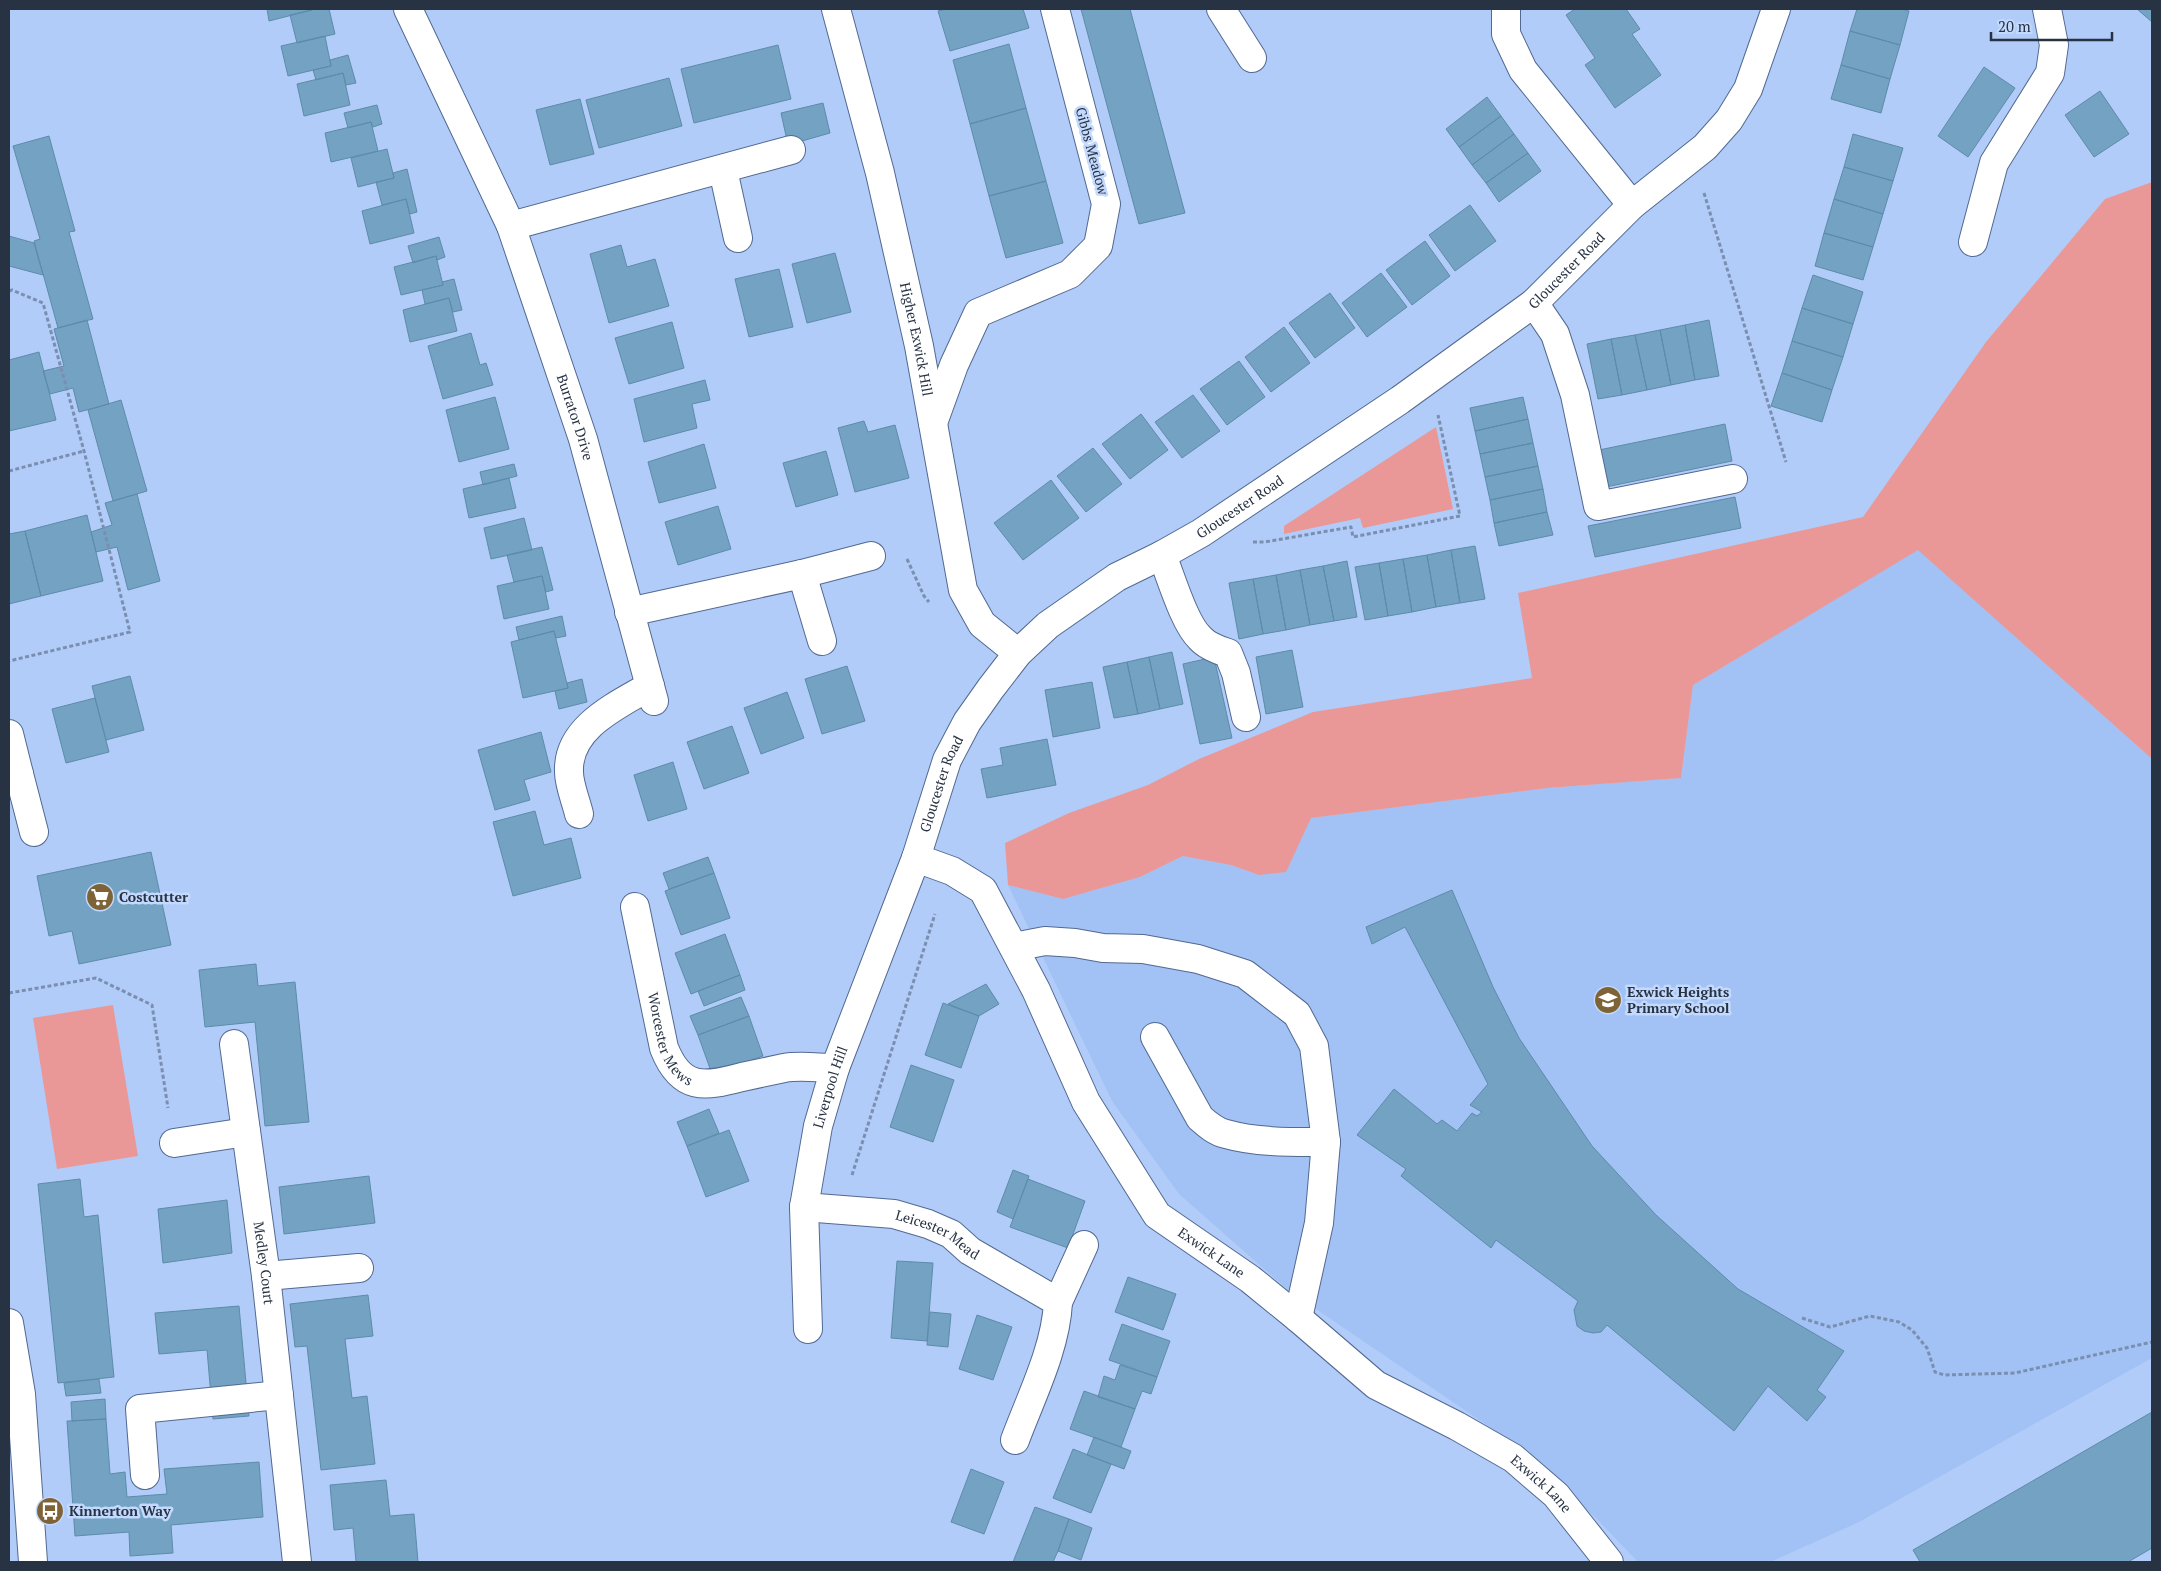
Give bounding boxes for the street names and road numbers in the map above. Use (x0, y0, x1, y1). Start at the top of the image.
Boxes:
street label: Gibbs Meadow (1072, 105, 1114, 198)
street label: Gloucester Road (1524, 227, 1609, 313)
street label: Higher Exwick Hill (896, 280, 938, 398)
street label: Burrator Drive (553, 371, 598, 462)
street label: Gloucester Road (1192, 470, 1287, 543)
street label: Gloucester Road (915, 732, 967, 834)
street label: Worcester Mews (644, 991, 696, 1090)
street label: Liverpool Hill (808, 1043, 852, 1130)
street label: Leicester Mead (893, 1205, 983, 1264)
street label: Medley Court (250, 1220, 279, 1306)
street label: Exwick Lane (1175, 1222, 1249, 1282)
street label: Exwick Lane (1507, 1450, 1576, 1516)

